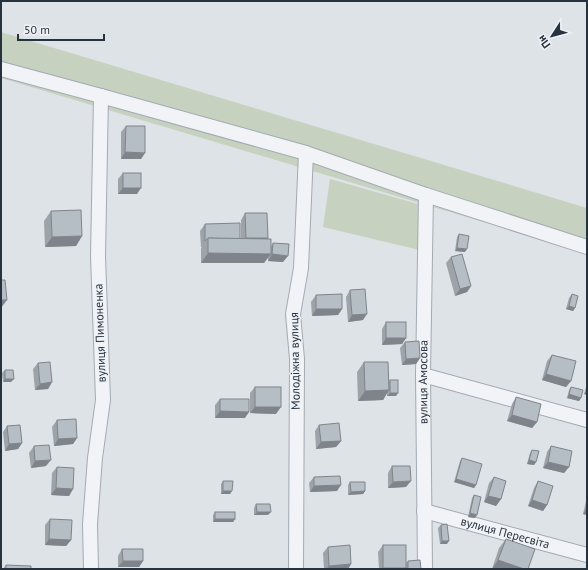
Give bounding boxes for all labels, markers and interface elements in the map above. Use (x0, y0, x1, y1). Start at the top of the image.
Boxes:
scale bar (18, 16, 104, 42)
north arrow (532, 16, 572, 56)
text: 50 m (24, 22, 50, 37)
text: Пн (534, 32, 553, 51)
street label: вулиця Пимоненка (90, 283, 109, 383)
street label: Молодіжна вулиця (286, 312, 303, 410)
street label: вулиця Амосова (415, 340, 431, 424)
street label: вулиця Пересвіта (459, 513, 551, 552)

